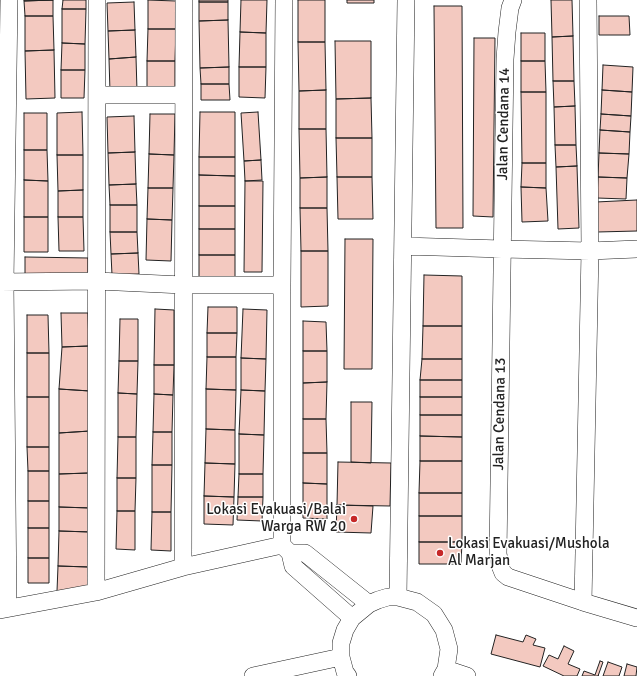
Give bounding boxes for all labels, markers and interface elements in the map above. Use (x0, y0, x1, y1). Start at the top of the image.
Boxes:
street label: Jalan Cendana 14 (494, 67, 514, 181)
street label: Jalan Cendana 13 (490, 357, 510, 471)
place label: Lokasi Evakuasi/Balai Warga RW 20 (206, 501, 346, 536)
marker: Lokasi Evakuasi/Balai Warga RW 20 (349, 514, 359, 524)
place label: Lokasi Evakuasi/Mushola Al Marjan (448, 535, 610, 570)
marker: Lokasi Evakuasi/Mushola Al Marjan (435, 548, 445, 558)

